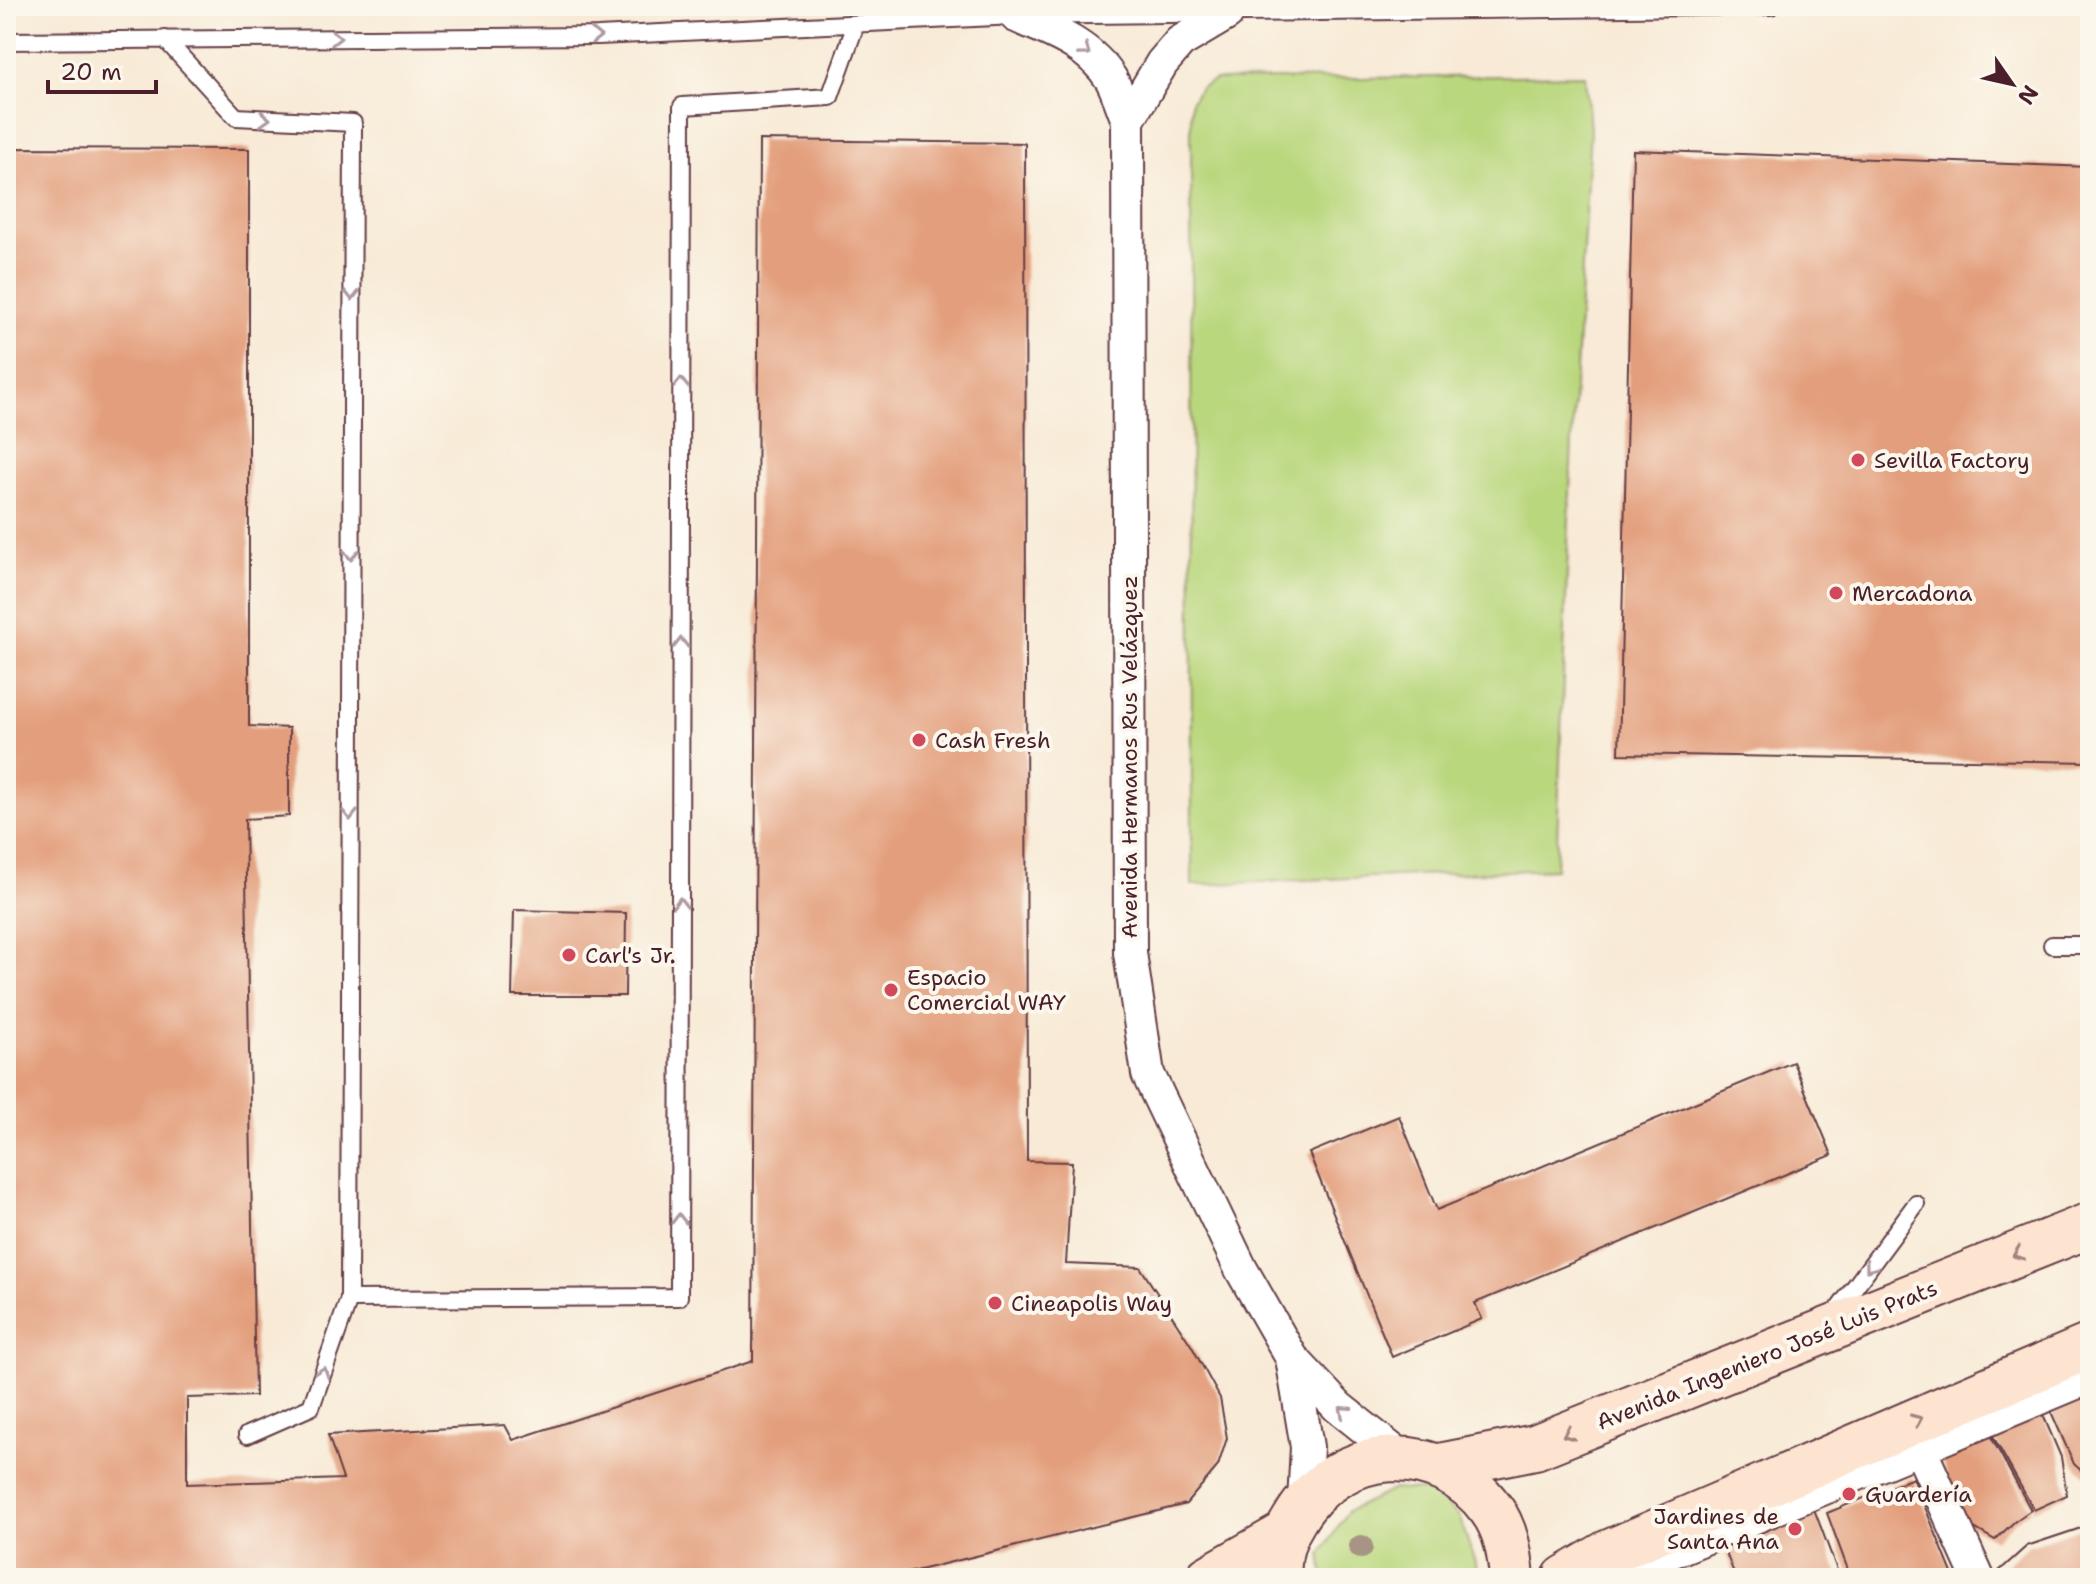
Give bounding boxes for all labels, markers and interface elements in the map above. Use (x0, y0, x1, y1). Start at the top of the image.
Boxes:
one-way arrow (590, 27, 603, 44)
one-way arrow (330, 29, 343, 47)
one-way arrow (1076, 42, 1091, 56)
scale bar (48, 44, 156, 94)
north arrow (1972, 44, 2052, 124)
text: 20 m (60, 56, 122, 88)
text: N (2011, 80, 2045, 110)
one-way arrow (259, 110, 272, 127)
one-way arrow (343, 289, 361, 302)
one-way arrow (672, 376, 690, 389)
place label: Sevilla Factory (1874, 446, 2030, 475)
marker: Sevilla Factory (1849, 451, 1867, 469)
one-way arrow (342, 549, 360, 562)
street label: Avenida Hermanos Rus Velázquez (1115, 575, 1144, 939)
place label: Mercadona (1852, 579, 1973, 608)
marker: Mercadona (1827, 584, 1845, 602)
one-way arrow (672, 636, 690, 649)
place label: Cash Fresh (935, 726, 1051, 755)
marker: Cash Fresh (910, 731, 928, 749)
one-way arrow (341, 809, 359, 822)
one-way arrow (671, 896, 689, 909)
place label: Carl's Jr. (585, 941, 676, 970)
marker: Carl's Jr. (560, 946, 578, 964)
place label: Espacio Comercial WAY (907, 963, 1066, 1017)
marker: Espacio Comercial WAY (882, 981, 900, 999)
one-way arrow (670, 1212, 688, 1225)
one-way arrow (2012, 1245, 2026, 1261)
one-way arrow (1865, 1258, 1879, 1273)
street label: Avenida Ingeniero José Luis Prats (1592, 1273, 1942, 1437)
place label: Cineapolis Way (1011, 1289, 1172, 1318)
marker: Cineapolis Way (986, 1294, 1004, 1312)
one-way arrow (313, 1366, 330, 1380)
one-way arrow (1338, 1406, 1353, 1421)
one-way arrow (1909, 1414, 1923, 1430)
one-way arrow (1562, 1424, 1576, 1441)
place label: Guardería (1865, 1480, 1972, 1509)
marker: Guardería (1840, 1485, 1858, 1503)
place label: Jardines de Santa Ana (1653, 1502, 1779, 1556)
marker: Jardines de Santa Ana (1786, 1520, 1804, 1538)

